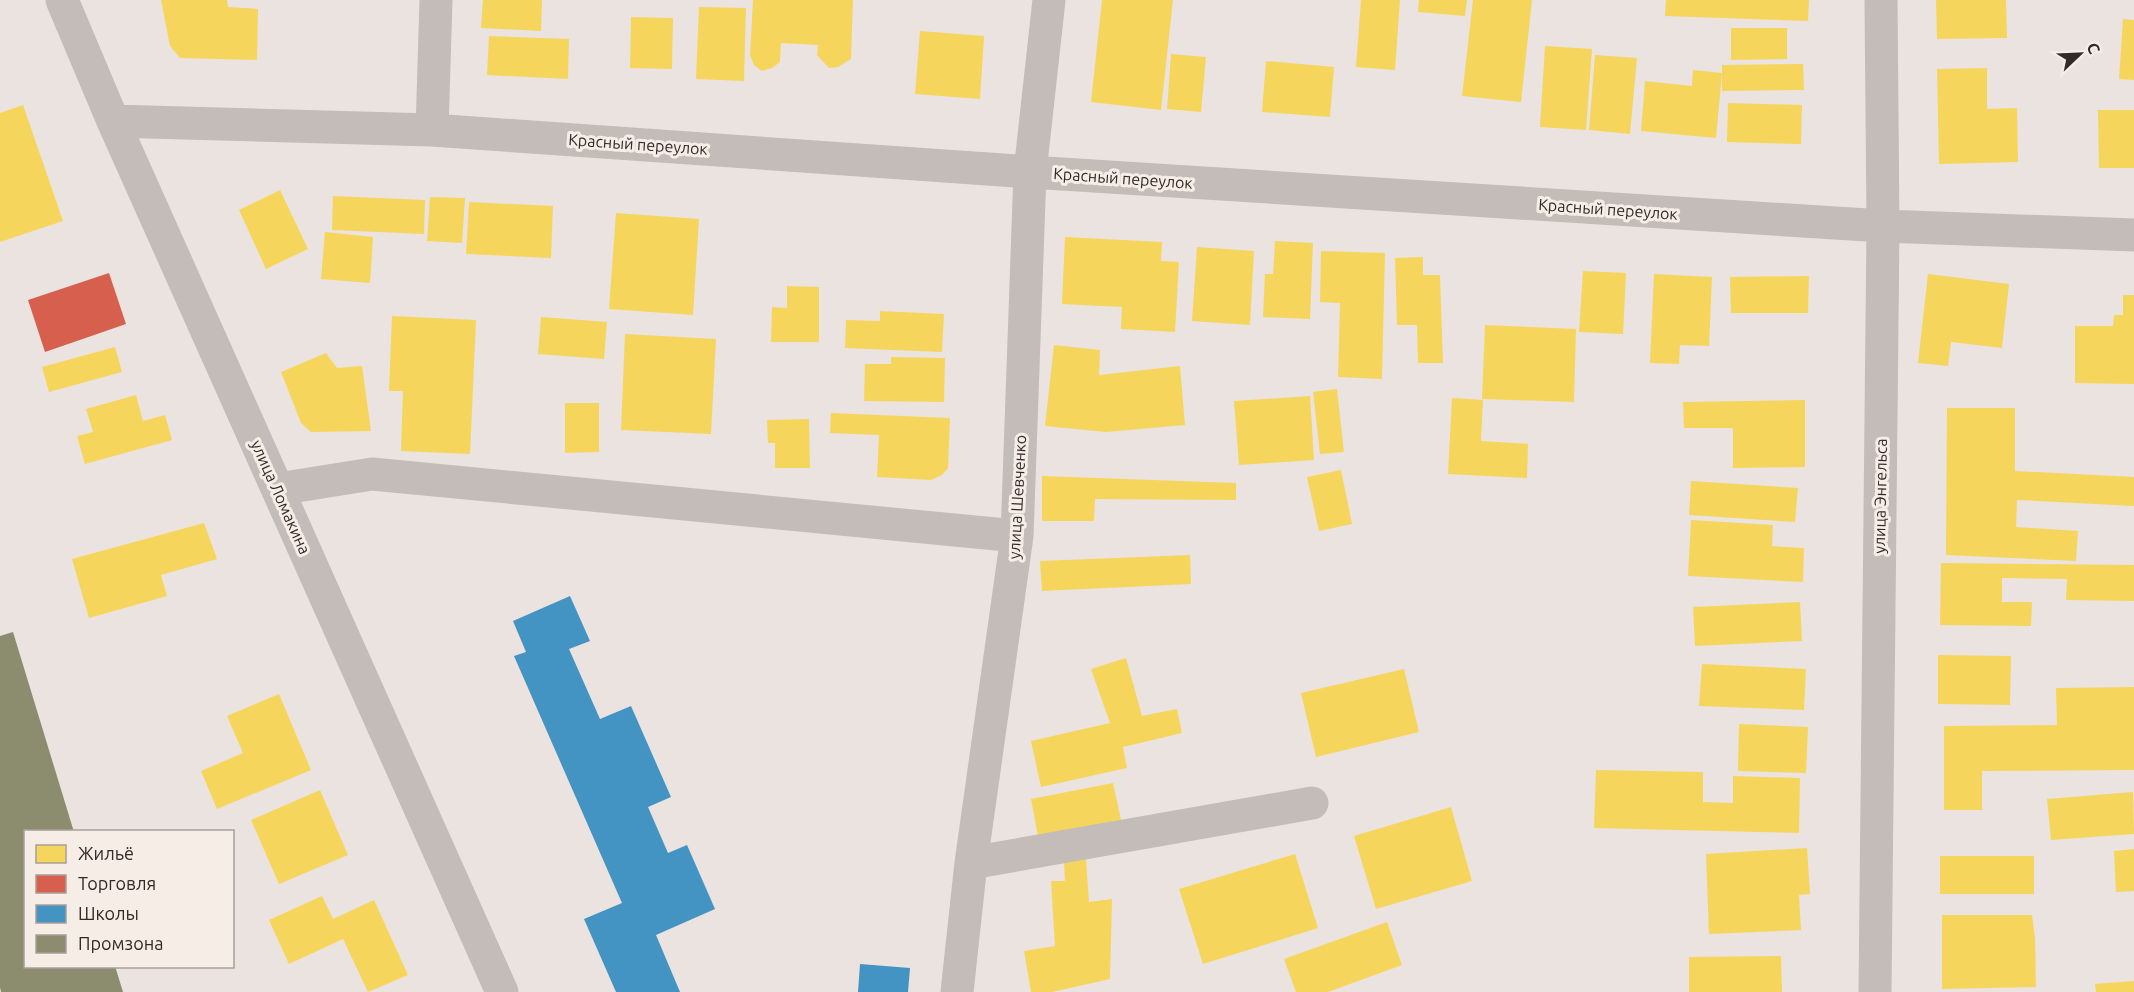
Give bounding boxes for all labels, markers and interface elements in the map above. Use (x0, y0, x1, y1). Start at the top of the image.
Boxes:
north arrow (2050, 24, 2110, 84)
text: С (2084, 40, 2104, 56)
street label: Красный переулок (568, 130, 708, 158)
street label: Красный переулок (1053, 164, 1193, 192)
street label: Красный переулок (1538, 195, 1678, 223)
street label: улица Шевченко (1005, 434, 1029, 560)
street label: улица Ломакина (248, 437, 314, 557)
street label: улица Энгельса (1870, 438, 1890, 554)
legend (24, 830, 234, 968)
text: Жильё (78, 843, 134, 863)
text: Торговля (78, 873, 156, 893)
text: Школы (78, 903, 139, 923)
text: Промзона (78, 933, 163, 953)

